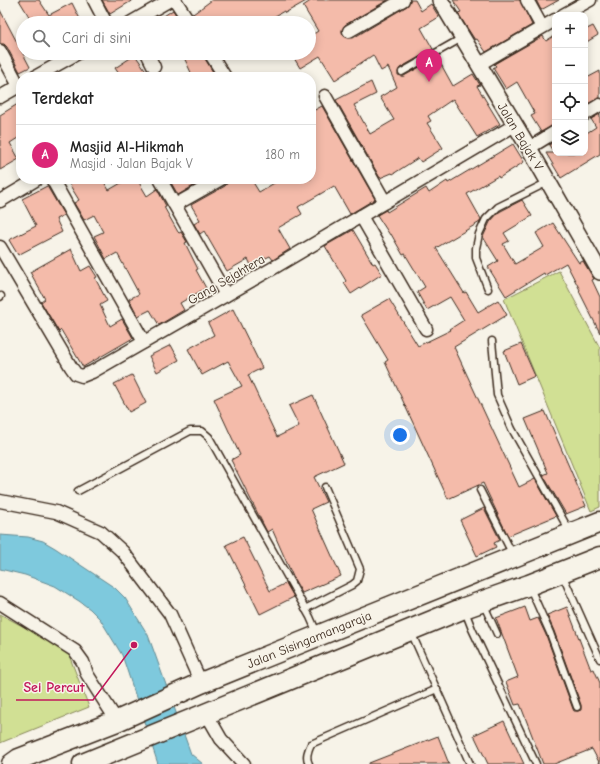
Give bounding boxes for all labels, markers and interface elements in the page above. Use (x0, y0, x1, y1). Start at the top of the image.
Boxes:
map controls (552, 12, 588, 156)
button: + (552, 12, 588, 48)
search box (16, 16, 316, 60)
icon: search (30, 27, 52, 49)
text: Cari di sini (62, 29, 131, 47)
button: − (552, 48, 588, 84)
pin: A (416, 49, 442, 82)
button: locate (552, 84, 588, 120)
text: Terdekat (32, 89, 94, 108)
street label: Jalan Bajak V (495, 100, 547, 173)
button: layers (552, 120, 588, 156)
text: Masjid Al-Hikmah (70, 138, 184, 156)
text: A (41, 147, 49, 162)
text: 180 m (265, 147, 300, 162)
text: Masjid · Jalan Bajak V (70, 156, 193, 171)
street label: Gang Sejahtera (185, 251, 267, 308)
your location (390, 425, 410, 445)
street label: Jalan Sisingamangaraja (245, 608, 373, 671)
callout: Sei Percut (16, 674, 93, 700)
text: Sei Percut (23, 679, 85, 696)

